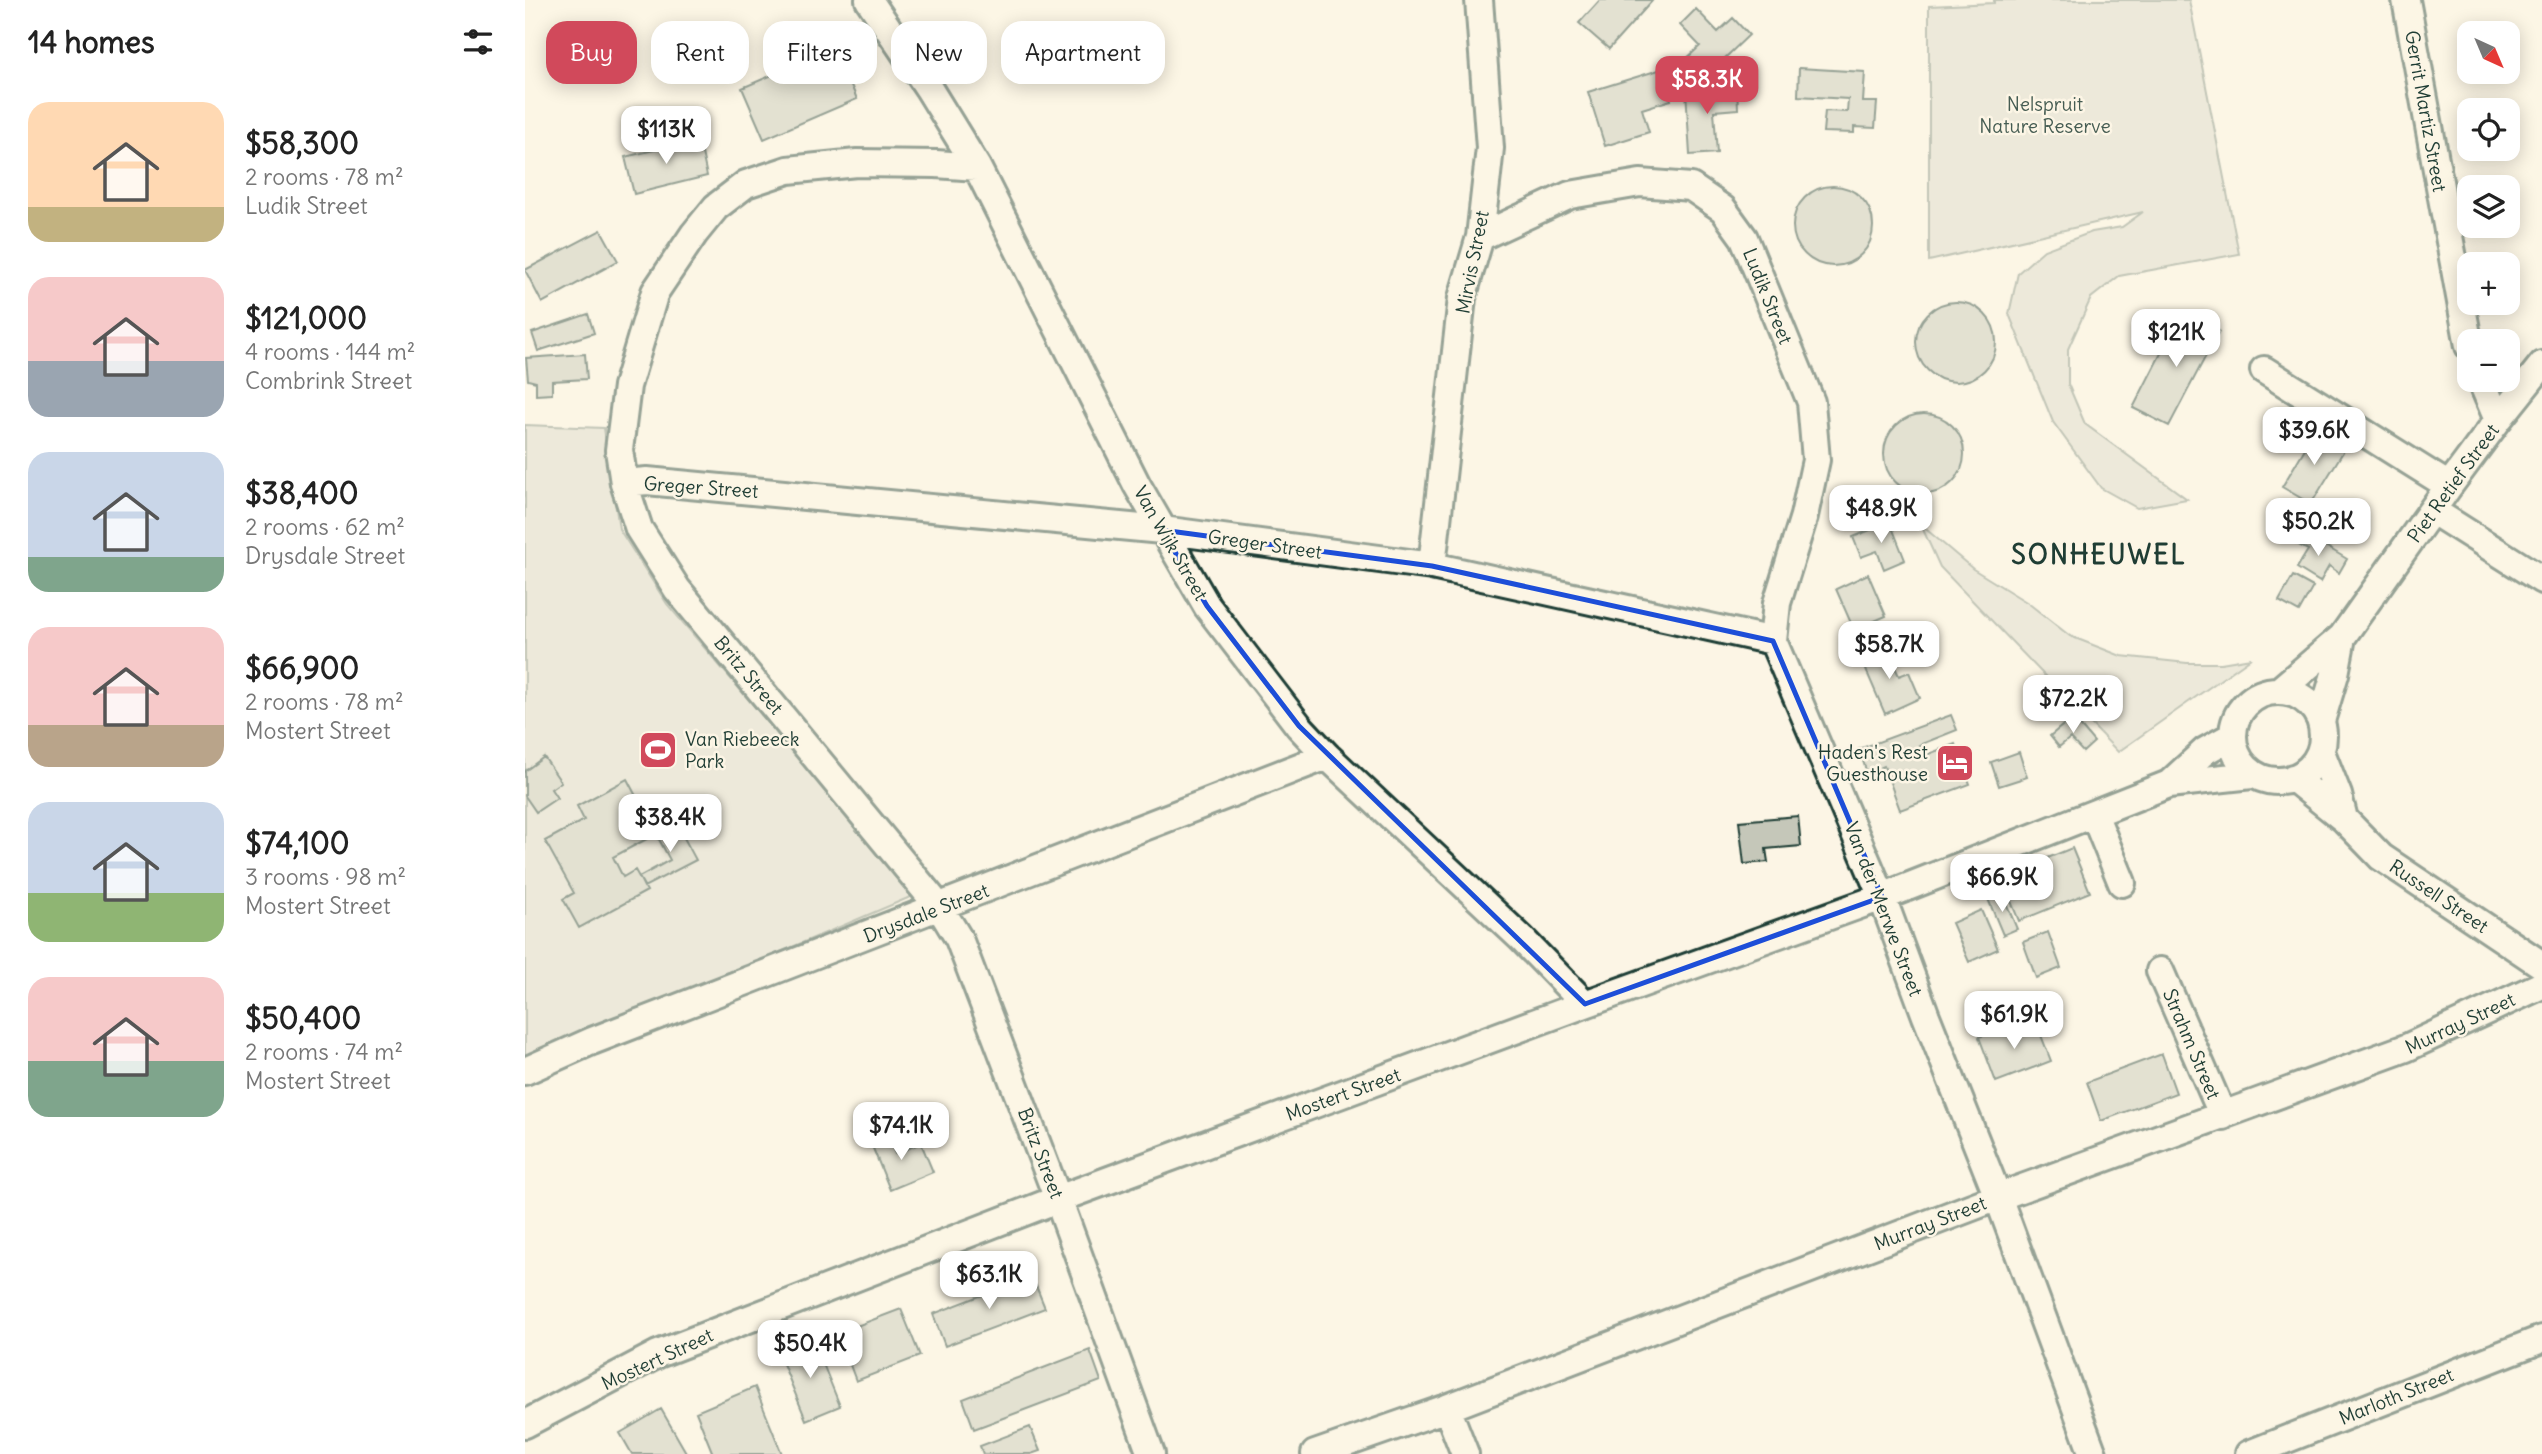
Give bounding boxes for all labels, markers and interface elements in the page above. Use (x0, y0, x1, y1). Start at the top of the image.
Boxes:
chip: Buy (546, 21, 637, 84)
chip: Rent (651, 21, 749, 84)
chip: Filters (763, 21, 877, 84)
chip: New (891, 21, 987, 84)
chip: Apartment (1001, 21, 1165, 84)
north arrow (2457, 21, 2520, 84)
map controls (2457, 21, 2520, 392)
text: 14 homes (28, 23, 155, 61)
icon: filters (459, 23, 497, 61)
street label: Gerrit Martiz Street (2400, 28, 2452, 194)
pin: $58.3K (1650, 57, 1764, 116)
text: $58.3K (1671, 64, 1743, 93)
park label: Nelspruit Nature Reserve (1979, 92, 2111, 138)
button: locate (2457, 98, 2520, 161)
pin: $113K (617, 106, 715, 166)
text: $113K (637, 114, 695, 143)
text: $58,300 (245, 124, 359, 162)
icon: home (84, 130, 168, 214)
text: 2 rooms · 78 m² (245, 162, 404, 191)
button: layers (2457, 175, 2520, 238)
text: Ludik Street (245, 191, 368, 220)
street label: Mirvis Street (1450, 208, 1494, 316)
street label: Ludik Street (1738, 244, 1798, 348)
button: + (2457, 252, 2520, 315)
text: $121,000 (245, 299, 367, 337)
icon: home (84, 305, 168, 389)
pin: $121K (2127, 310, 2225, 369)
text: $121K (2147, 317, 2205, 346)
button: − (2457, 329, 2520, 392)
text: 4 rooms · 144 m² (245, 337, 415, 366)
text: Combrink Street (245, 366, 412, 395)
pin: $39.6K (2257, 407, 2371, 467)
text: $39.6K (2279, 415, 2349, 444)
street label: Piet Retief Street (2402, 419, 2504, 547)
street label: Greger Street (643, 471, 759, 503)
text: $38,400 (245, 474, 359, 512)
icon: home (84, 480, 168, 564)
street label: Van Wijk Street (1129, 482, 1213, 604)
pin: $48.9K (1824, 486, 1938, 545)
text: $48.9K (1845, 493, 1917, 522)
pin: $50.2K (2261, 498, 2375, 558)
text: $50.2K (2282, 506, 2354, 535)
text: 2 rooms · 62 m² (245, 512, 405, 541)
street label: Greger Street (1206, 524, 1324, 564)
district label: SONHEUWEL (2011, 538, 2187, 571)
text: Drysdale Street (245, 541, 405, 570)
pin: $58.7K (1832, 622, 1946, 681)
text: $58.7K (1854, 629, 1924, 658)
street label: Britz Street (709, 631, 789, 719)
text: $66,900 (245, 649, 359, 687)
icon: home (84, 655, 168, 739)
pin: $72.2K (2016, 676, 2130, 735)
text: $72.2K (2039, 683, 2107, 712)
text: 2 rooms · 78 m² (245, 687, 404, 716)
text: Mostert Street (245, 716, 391, 745)
place label: Van Riebeeck Park (685, 727, 800, 773)
sports icon: Van Riebeeck Park (637, 729, 679, 771)
place label: Haden's Rest Guesthouse (1818, 740, 1928, 786)
hotel icon: Haden's Rest Guesthouse (1934, 742, 1976, 784)
pin: $38.4K (613, 794, 727, 854)
text: $38.4K (635, 802, 705, 831)
street label: Van der Merwe Street (1840, 818, 1928, 1000)
text: $74,100 (245, 824, 350, 862)
icon: home (84, 830, 168, 914)
street label: Russell Street (2385, 854, 2493, 938)
pin: $66.9K (1945, 855, 2059, 914)
text: 3 rooms · 98 m² (245, 862, 406, 891)
text: $66.9K (1966, 862, 2038, 891)
street label: Drysdale Street (860, 878, 992, 948)
text: Mostert Street (245, 891, 391, 920)
street label: Strahm Street (2158, 985, 2226, 1103)
street label: Murray Street (2401, 987, 2519, 1059)
pin: $61.9K (1957, 992, 2071, 1051)
text: $50,400 (245, 999, 361, 1037)
text: $61.9K (1980, 999, 2048, 1028)
icon: home (84, 1005, 168, 1089)
text: 2 rooms · 74 m² (245, 1037, 403, 1066)
street label: Mostert Street (1282, 1062, 1404, 1126)
text: Mostert Street (245, 1066, 391, 1095)
pin: $74.1K (844, 1102, 958, 1162)
street label: Britz Street (1013, 1104, 1069, 1202)
text: $74.1K (869, 1110, 933, 1139)
street label: Murray Street (1870, 1191, 1990, 1255)
pin: $63.1K (932, 1252, 1046, 1311)
text: $63.1K (956, 1259, 1022, 1288)
pin: $50.4K (753, 1320, 867, 1380)
street label: Mostert Street (597, 1323, 717, 1395)
text: $50.4K (774, 1328, 846, 1357)
street label: Marloth Street (2335, 1362, 2457, 1430)

